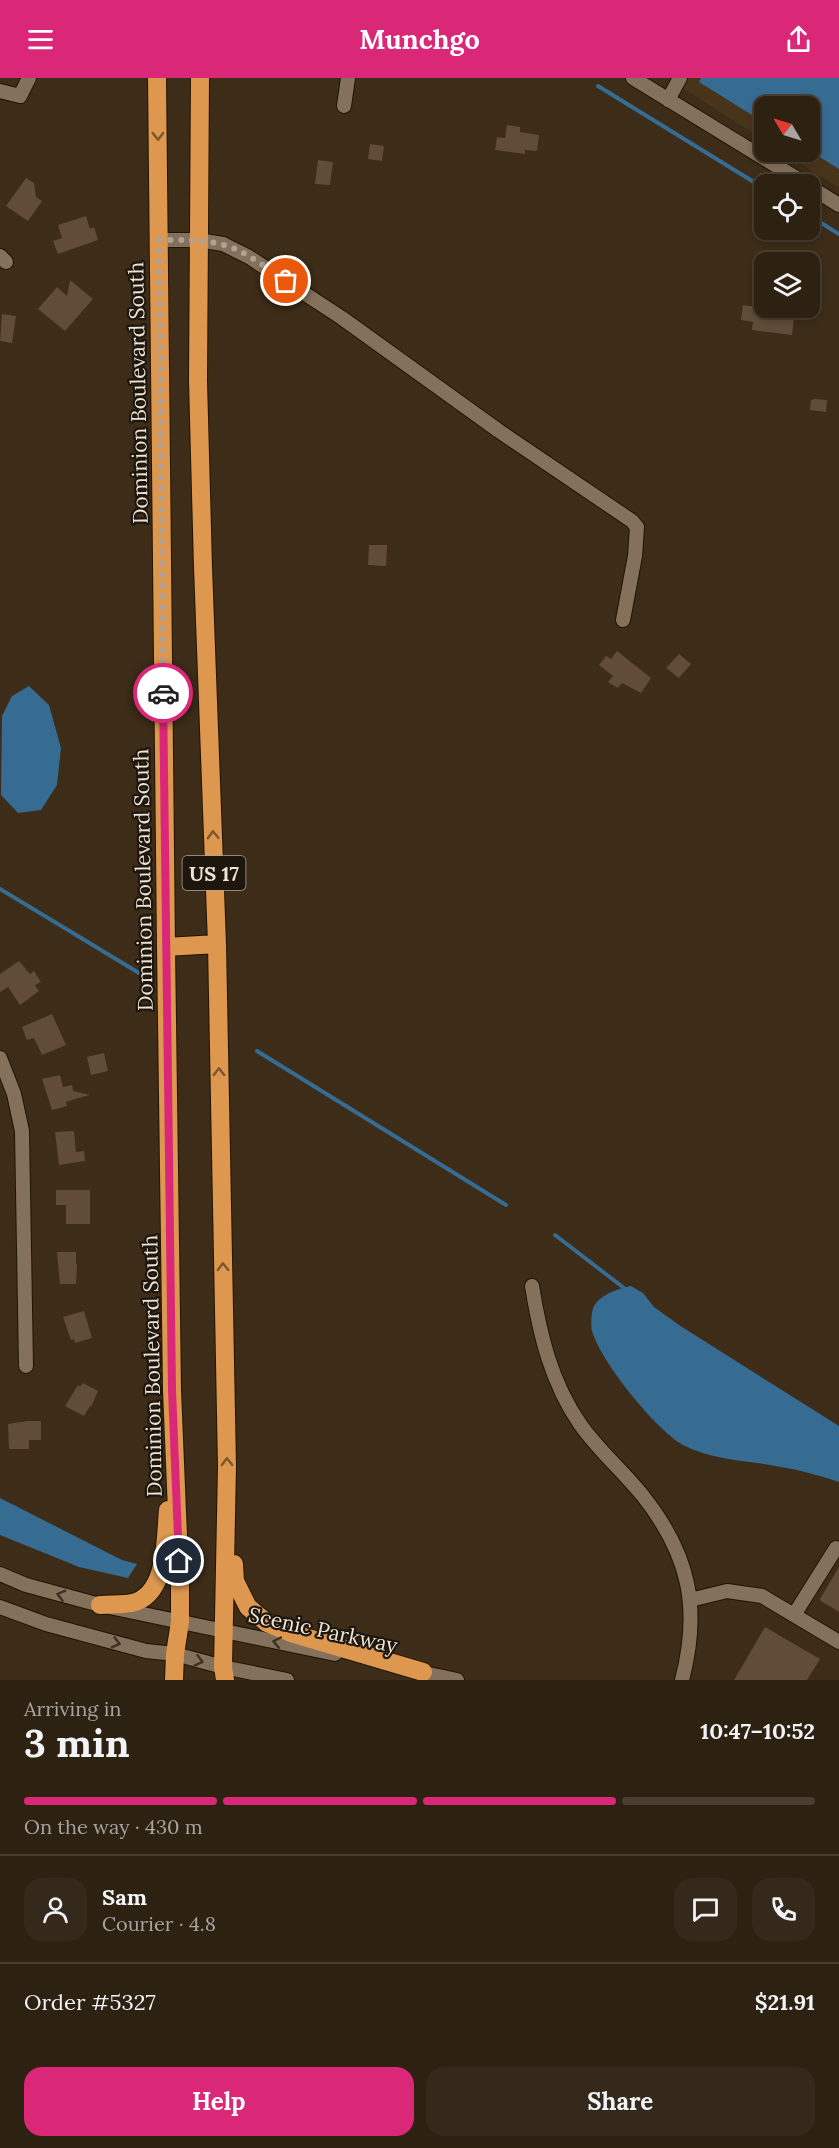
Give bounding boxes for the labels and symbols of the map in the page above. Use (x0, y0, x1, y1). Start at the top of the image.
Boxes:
north arrow (754, 96, 820, 162)
one-way arrow (152, 132, 164, 141)
pin (260, 255, 311, 306)
street label: Dominion Boulevard South (122, 262, 154, 524)
courier (133, 663, 193, 723)
street label: Dominion Boulevard South (127, 749, 159, 1011)
one-way arrow (206, 831, 219, 840)
road number: US 17 (182, 856, 246, 890)
one-way arrow (213, 1067, 225, 1076)
street label: Dominion Boulevard South (136, 1235, 168, 1497)
one-way arrow (217, 1262, 229, 1271)
one-way arrow (220, 1457, 233, 1466)
pin (153, 1535, 204, 1586)
one-way arrow (57, 1589, 67, 1602)
street label: Scenic Parkway (246, 1601, 400, 1659)
one-way arrow (111, 1635, 121, 1648)
one-way arrow (272, 1636, 282, 1649)
one-way arrow (193, 1654, 204, 1666)

